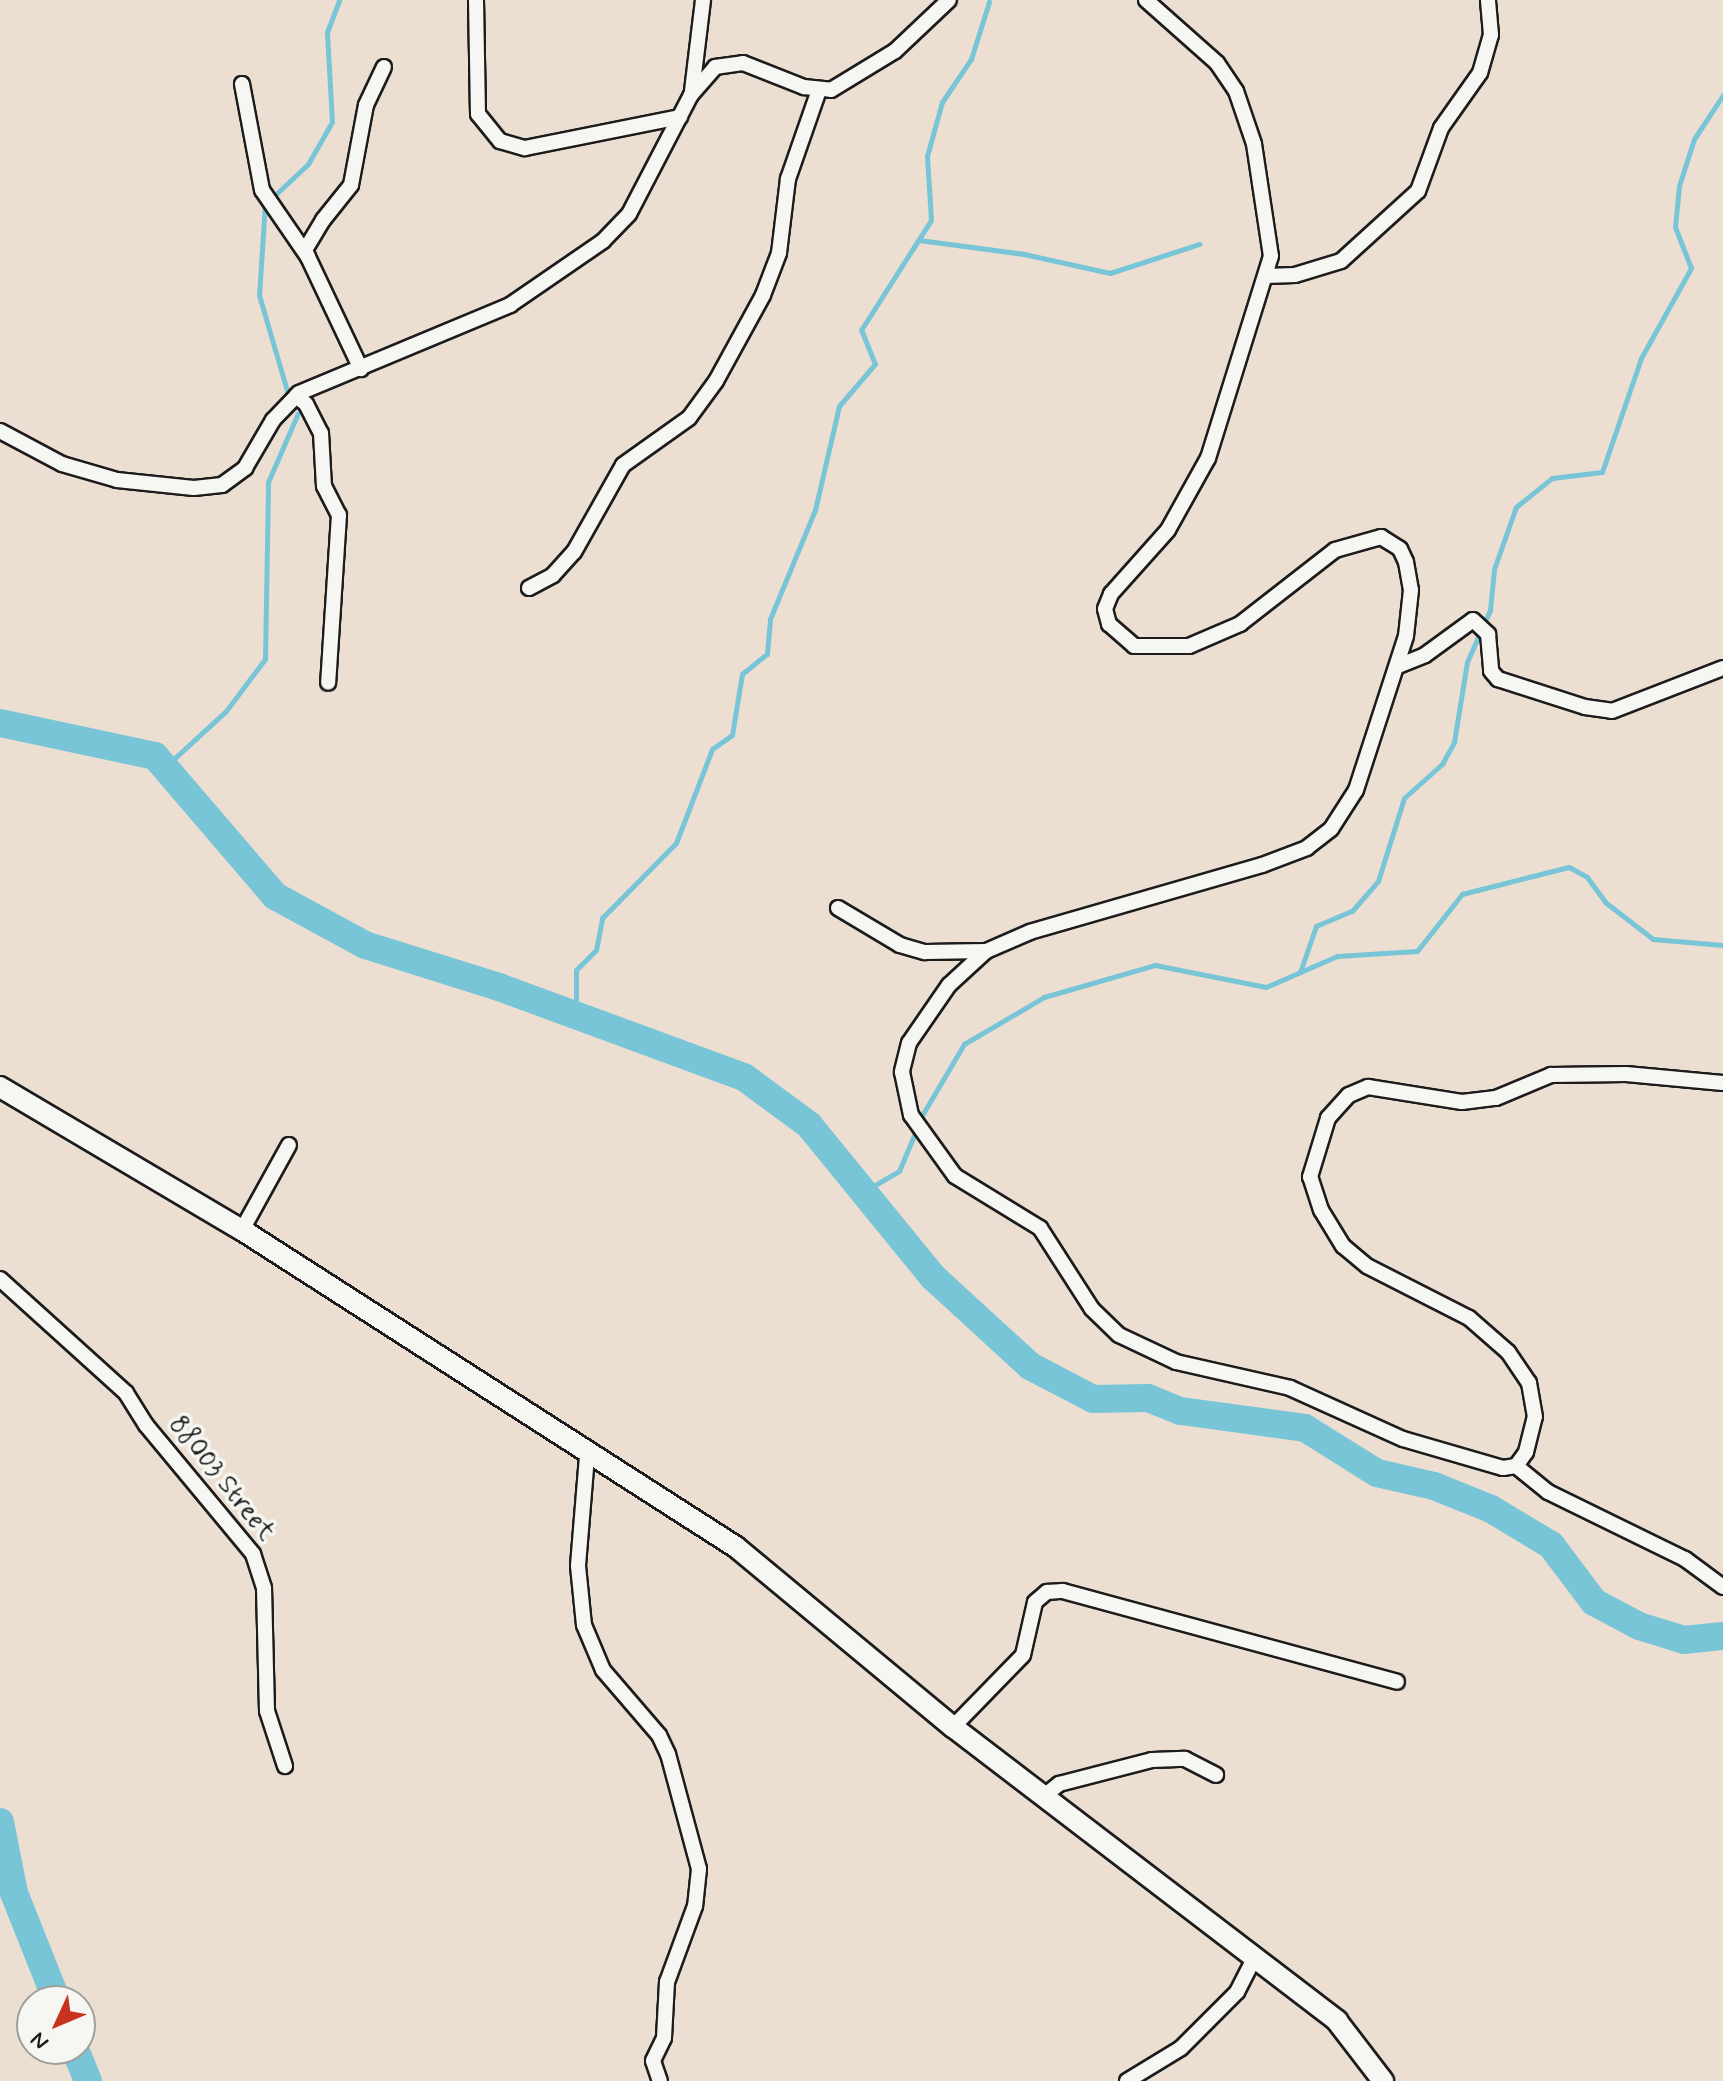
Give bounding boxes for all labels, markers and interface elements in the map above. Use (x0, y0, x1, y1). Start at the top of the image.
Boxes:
street label: 88003 Street (161, 1410, 281, 1548)
north arrow (16, 1985, 96, 2065)
text: N (25, 2025, 55, 2055)

